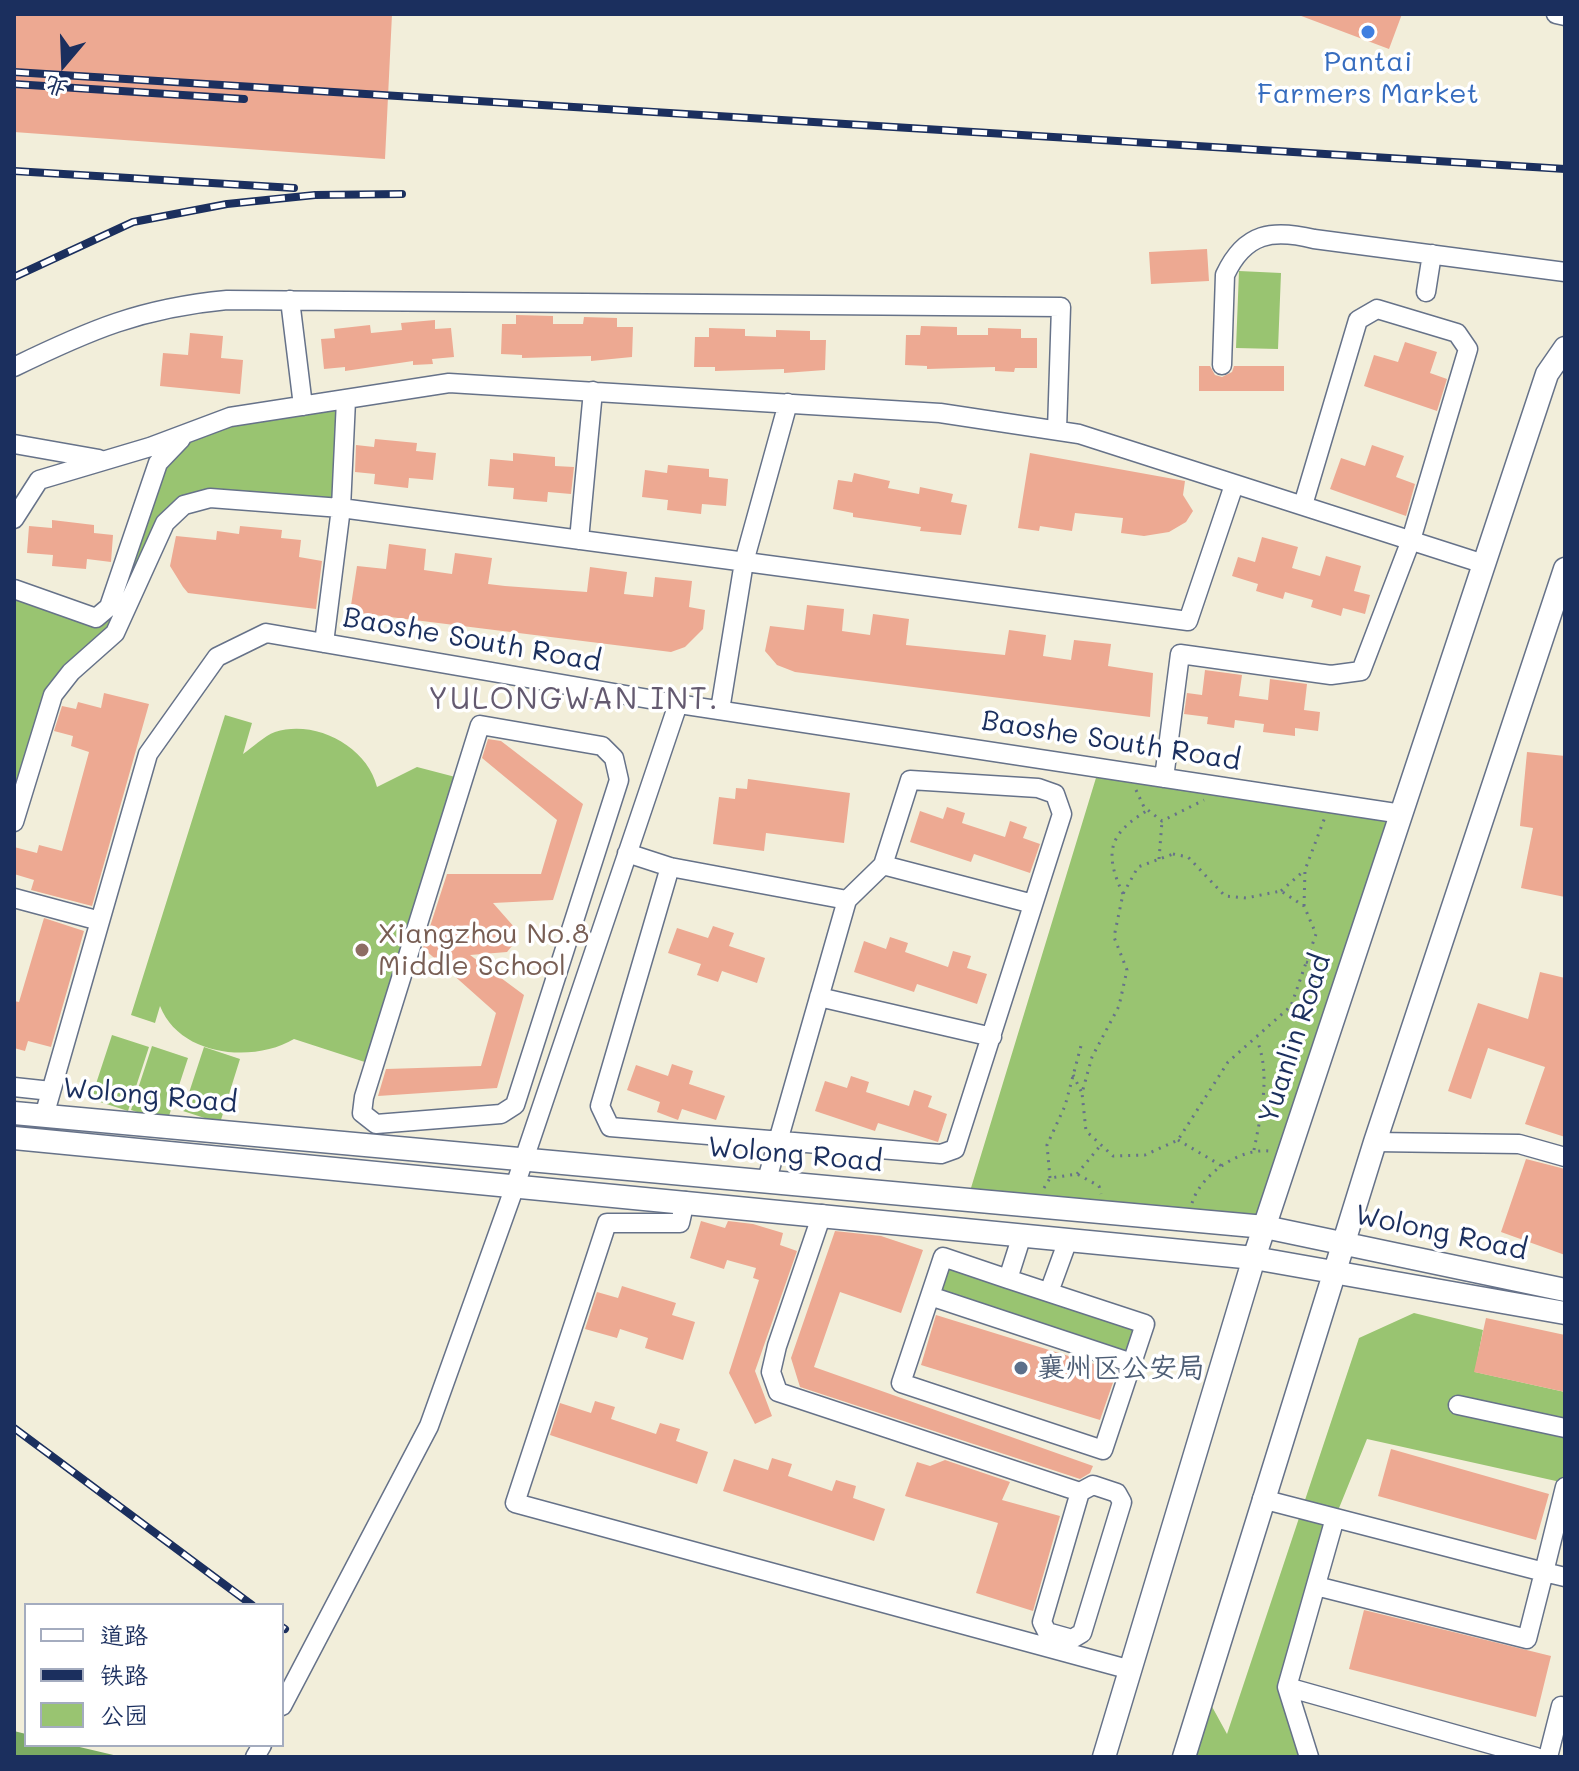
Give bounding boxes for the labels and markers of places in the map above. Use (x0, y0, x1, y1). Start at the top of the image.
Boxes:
marker: Pantai Farmers Market (1359, 23, 1377, 41)
place label: Pantai Farmers Market (1257, 45, 1479, 111)
place label: Xiangzhou No.8 Middle School (378, 917, 589, 983)
marker: Xiangzhou No.8 Middle School (353, 941, 371, 959)
place label: 襄州区公安局 (1037, 1351, 1205, 1385)
marker: 襄州区公安局 (1012, 1359, 1030, 1377)

